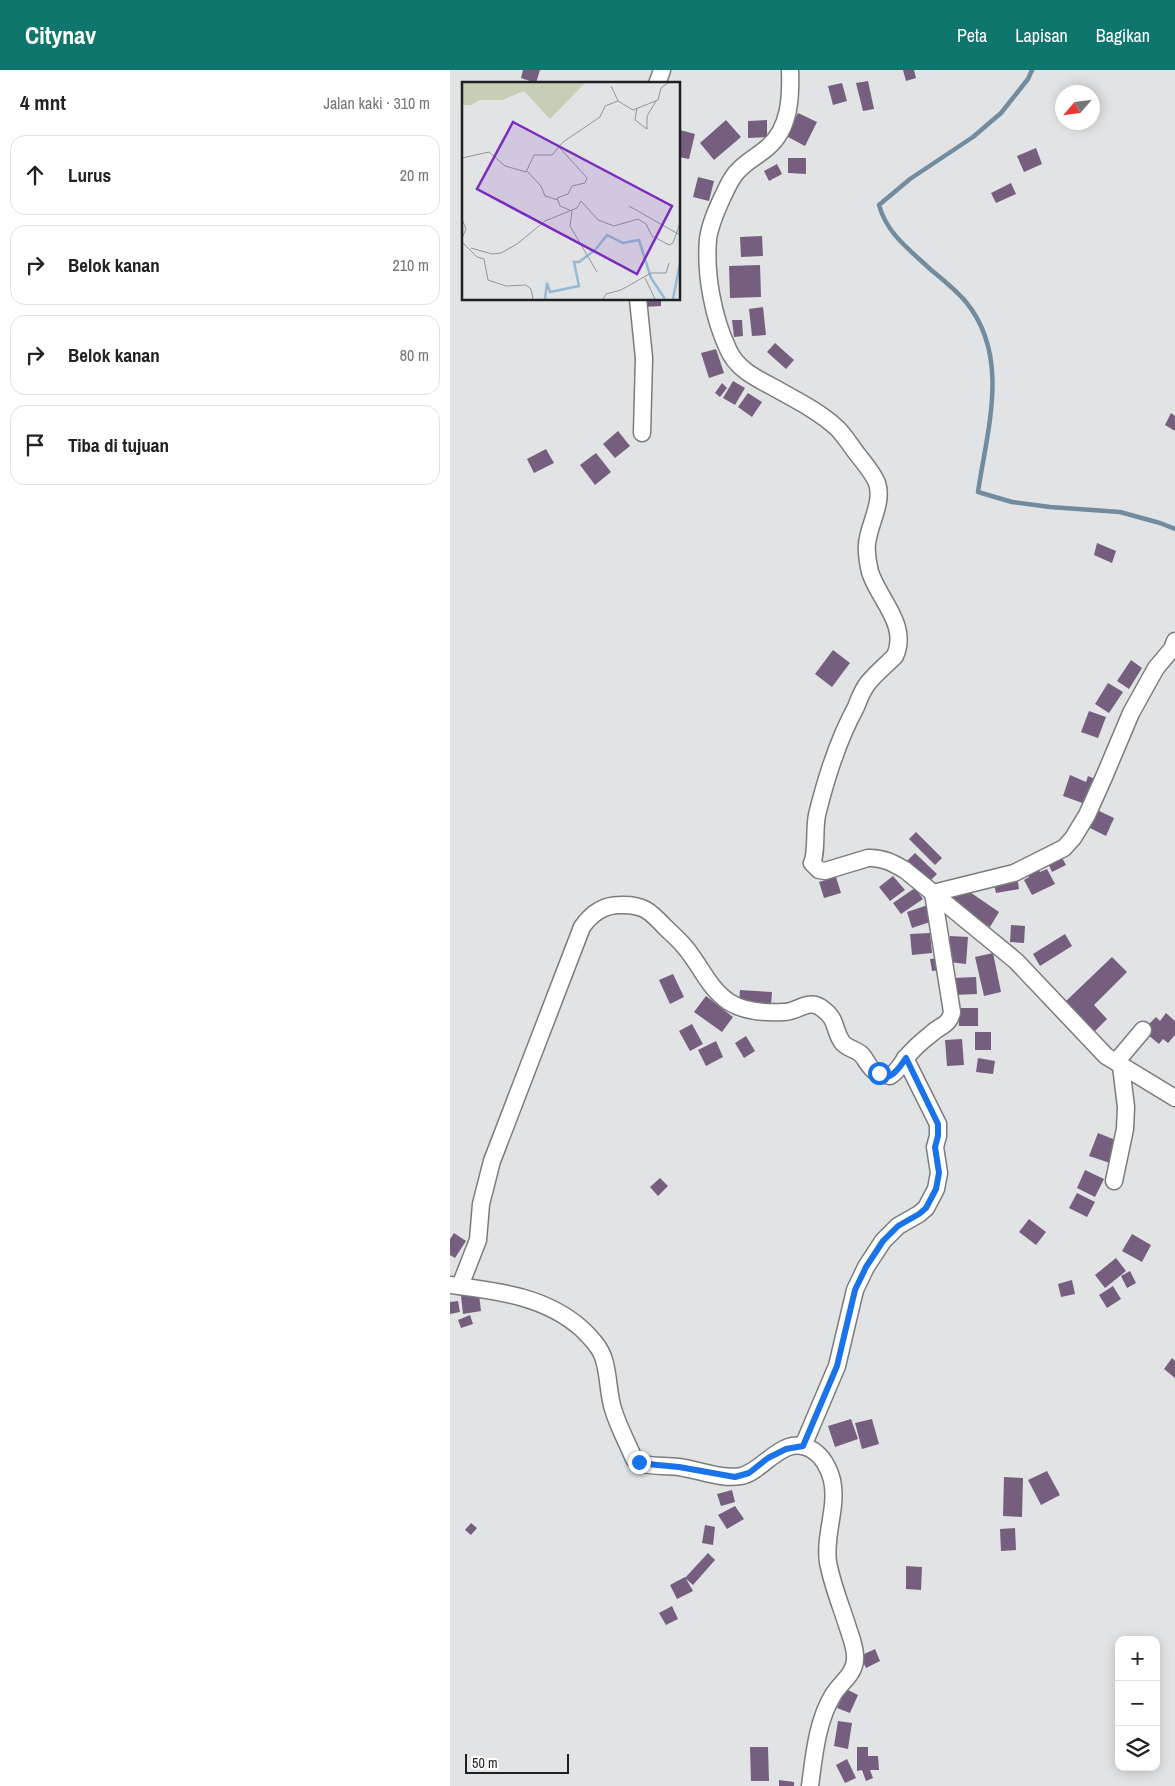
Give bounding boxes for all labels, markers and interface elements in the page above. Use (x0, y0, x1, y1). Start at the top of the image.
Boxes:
text: Citynav (25, 19, 96, 51)
text: Peta (957, 23, 987, 48)
text: Lapisan (1015, 23, 1068, 48)
text: Bagikan (1096, 23, 1150, 48)
inset map (462, 82, 680, 300)
north arrow (1055, 85, 1100, 130)
text: 4 mnt (20, 88, 66, 117)
text: Jalan kaki · 310 m (324, 92, 430, 114)
icon: ahead (21, 161, 49, 189)
text: Lurus (68, 162, 111, 188)
text: 20 m (400, 164, 429, 186)
icon: right (21, 251, 49, 279)
text: Belok kanan (68, 252, 160, 278)
text: 210 m (393, 254, 429, 276)
icon: right (21, 341, 49, 369)
text: Belok kanan (68, 342, 160, 368)
text: 80 m (400, 344, 429, 366)
icon: arrive (21, 431, 49, 459)
text: Tiba di tujuan (68, 432, 169, 458)
route start (868, 1062, 891, 1085)
route end (628, 1451, 651, 1474)
map controls (1115, 1636, 1160, 1771)
button: + (1115, 1636, 1160, 1681)
button: − (1115, 1681, 1160, 1726)
button: layers (1115, 1726, 1160, 1771)
scale bar (465, 1751, 569, 1774)
text: 50 m (472, 1754, 498, 1772)

